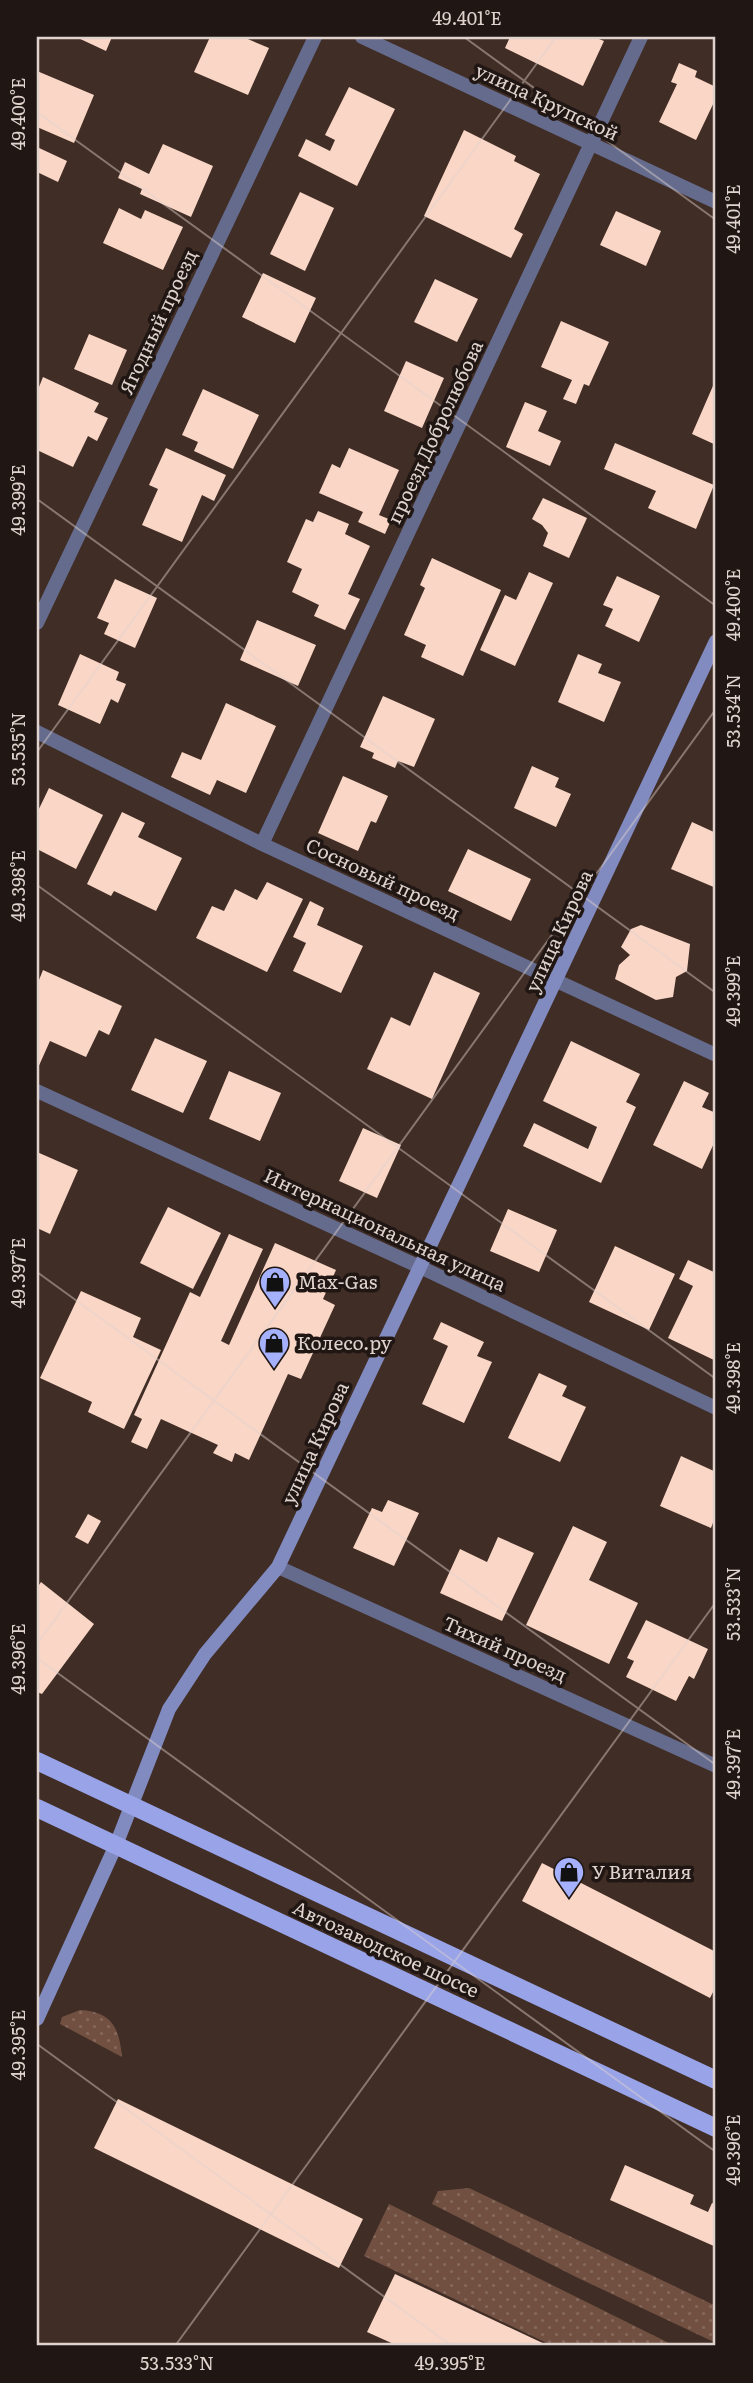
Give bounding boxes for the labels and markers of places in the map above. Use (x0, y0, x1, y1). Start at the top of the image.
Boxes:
shop icon: Max-Gas (258, 1265, 292, 1309)
place label: Max-Gas (298, 1267, 378, 1295)
shop icon: Колесо.ру (257, 1326, 291, 1370)
place label: Колесо.ру (297, 1328, 392, 1356)
shop icon: У Виталия (552, 1855, 586, 1899)
place label: У Виталия (592, 1857, 692, 1885)

